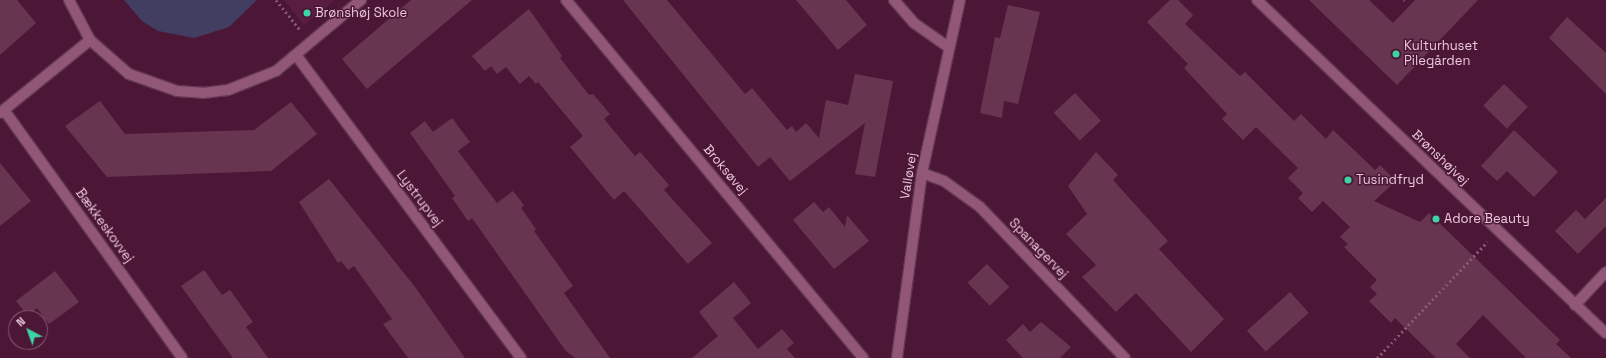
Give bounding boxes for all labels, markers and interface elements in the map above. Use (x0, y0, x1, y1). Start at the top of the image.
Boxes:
place label: Brønshøj Skole (315, 5, 407, 21)
marker: Brønshøj Skole (302, 8, 312, 18)
place label: Kulturhuset Pilegården (1404, 39, 1478, 70)
marker: Kulturhuset Pilegården (1391, 49, 1401, 59)
street label: Brønshøjvej (1408, 127, 1472, 189)
street label: Broksøvej (700, 142, 750, 198)
street label: Valløvej (898, 152, 920, 200)
street label: Lystrupvej (393, 168, 445, 230)
place label: Tusindfryd (1356, 172, 1424, 188)
marker: Tusindfryd (1343, 175, 1353, 185)
street label: Bækkeskovvej (72, 186, 136, 266)
place label: Adore Beauty (1444, 211, 1530, 227)
marker: Adore Beauty (1431, 214, 1441, 224)
street label: Spanagervej (1005, 216, 1071, 282)
north arrow (8, 310, 48, 350)
text: N (13, 314, 28, 329)

